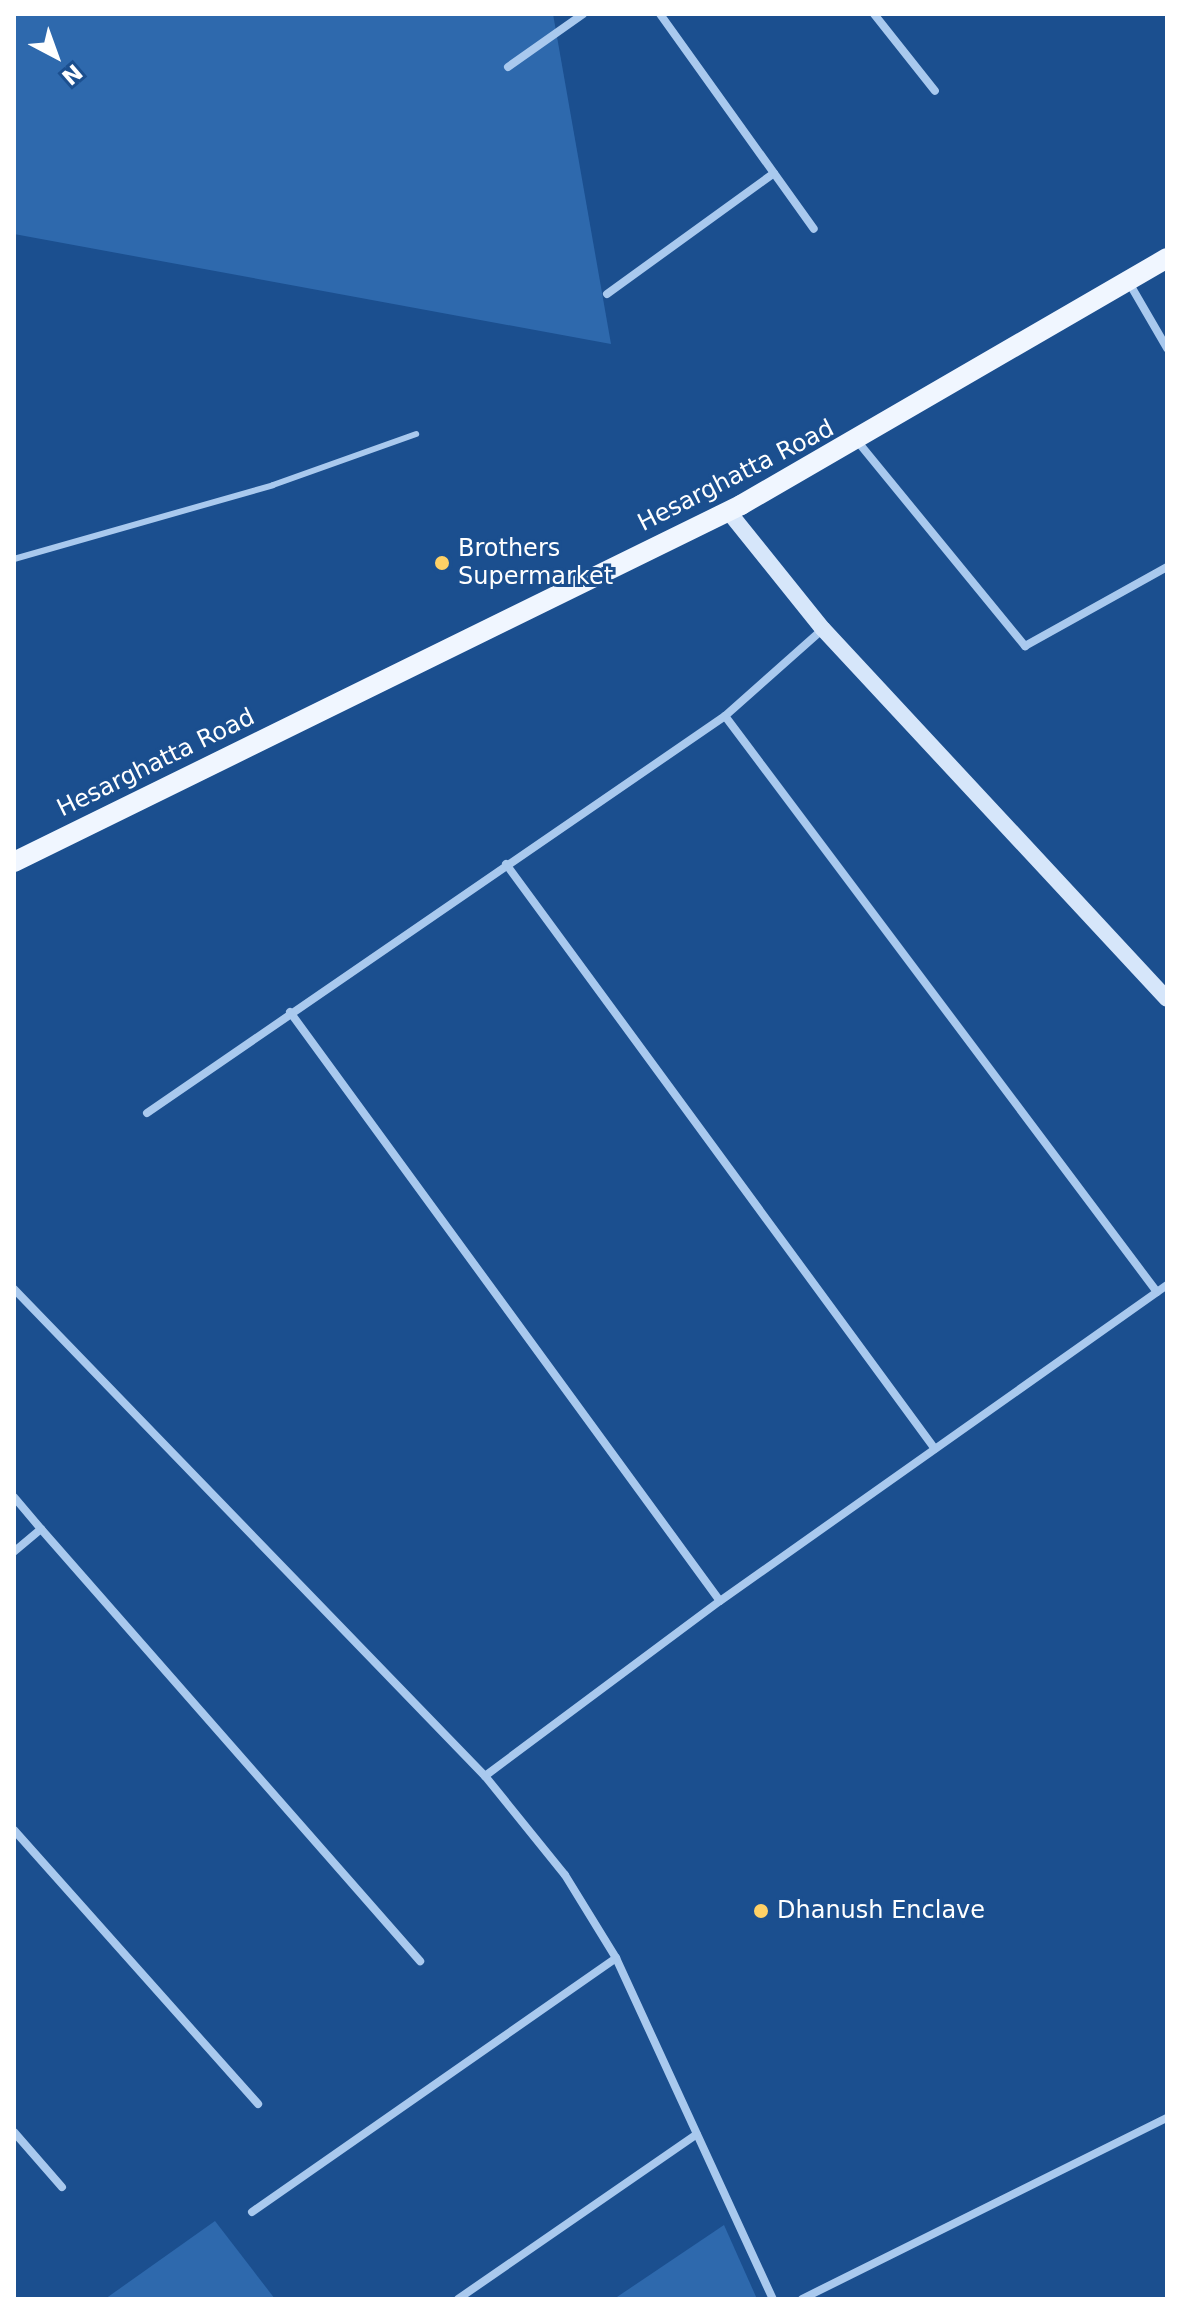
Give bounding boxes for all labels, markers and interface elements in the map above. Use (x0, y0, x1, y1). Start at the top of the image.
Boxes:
north arrow (16, 16, 96, 96)
text: N (57, 59, 87, 90)
street label: Hesarghatta Road (633, 414, 839, 538)
place label: Brothers Supermarket (458, 535, 613, 591)
marker: Brothers Supermarket (433, 554, 451, 572)
street label: Hesarghatta Road (53, 703, 259, 823)
place label: Dhanush Enclave (777, 1897, 985, 1925)
marker: Dhanush Enclave (752, 1902, 770, 1920)

